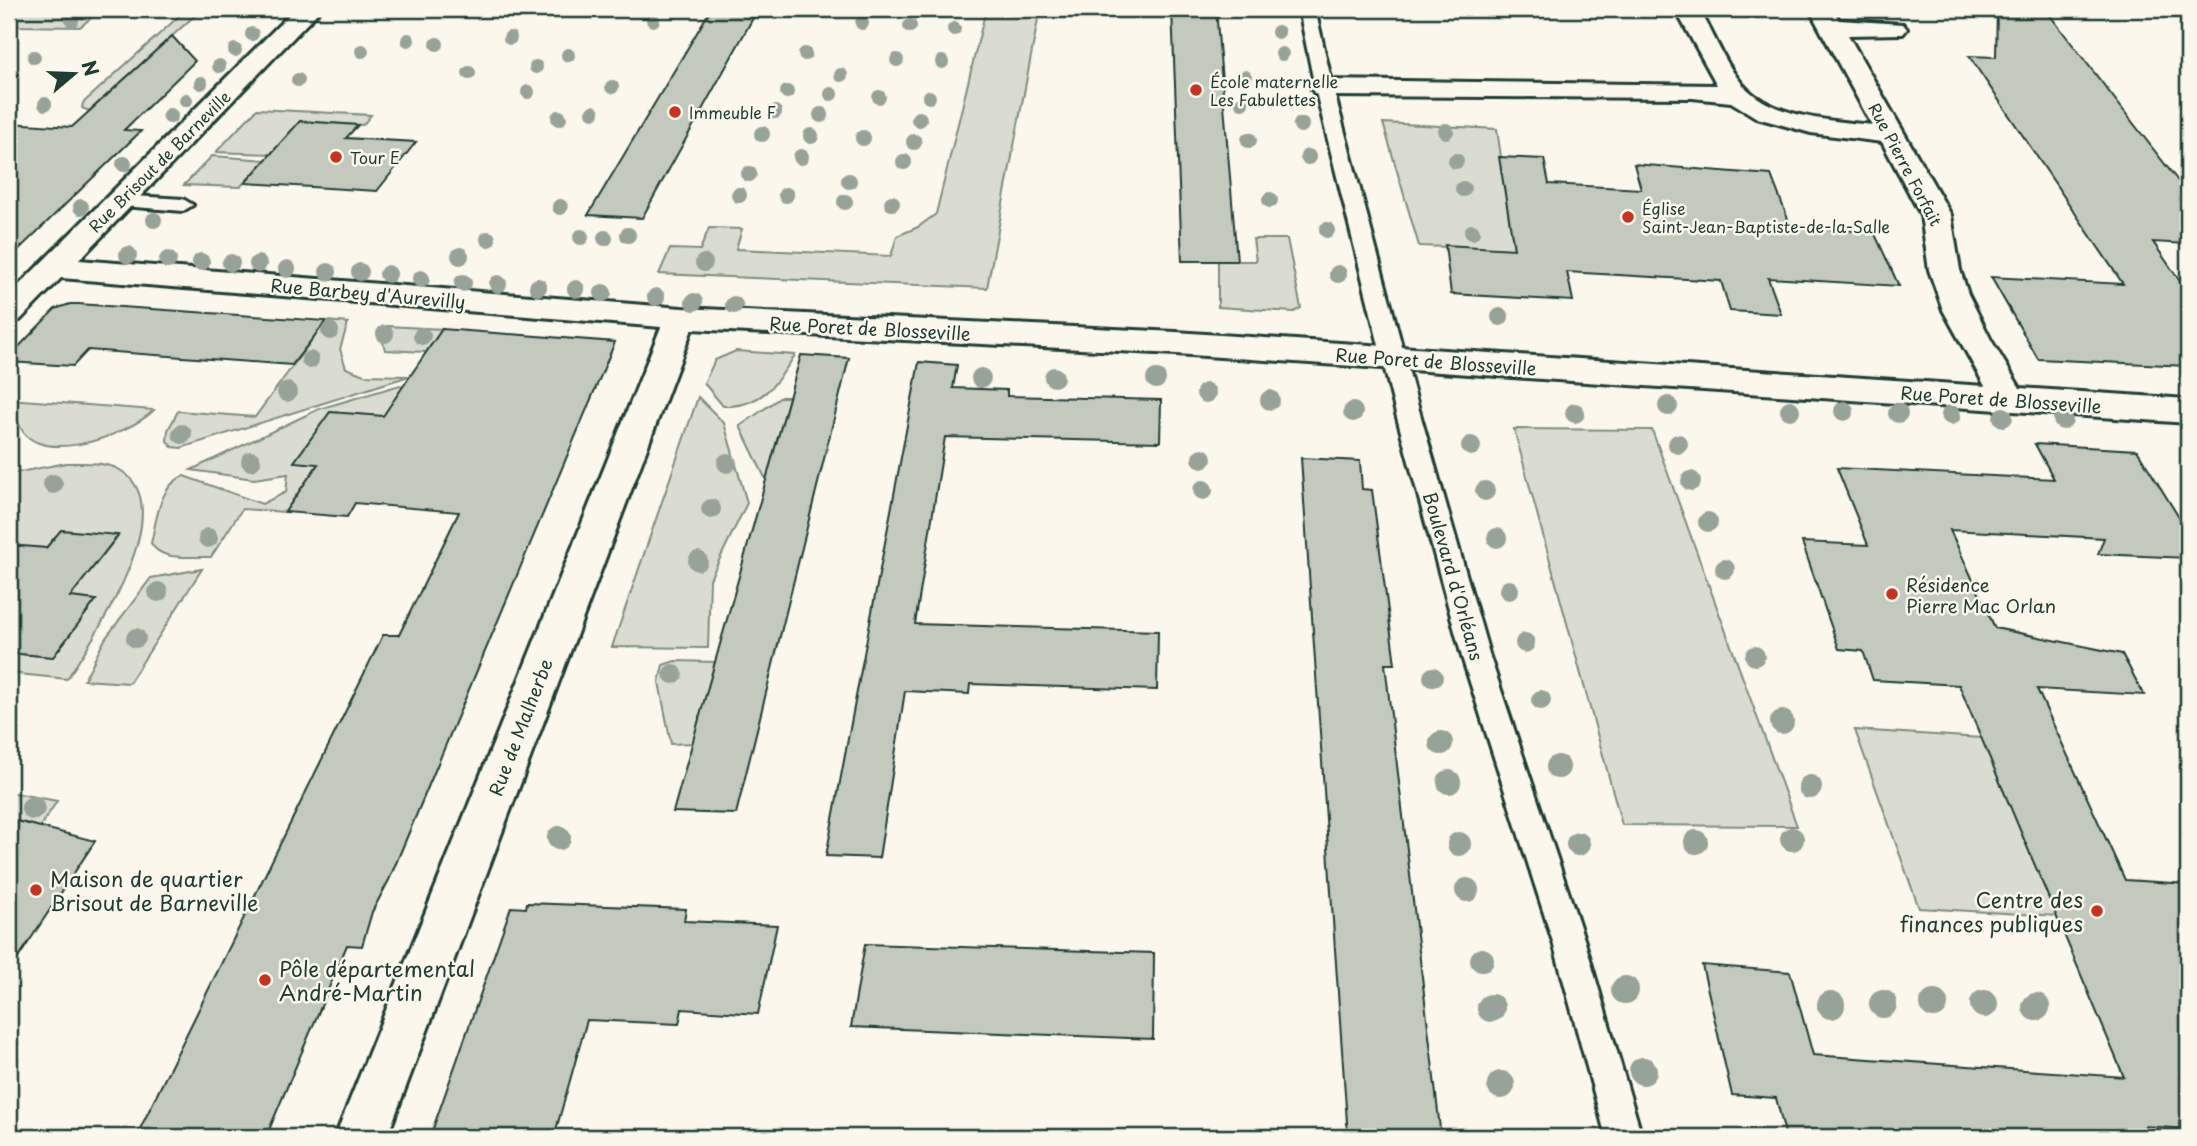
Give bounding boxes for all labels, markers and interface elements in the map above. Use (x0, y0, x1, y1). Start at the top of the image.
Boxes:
north arrow (38, 38, 108, 108)
text: N (75, 56, 107, 80)
place label: École maternelle Les Fabulettes (1210, 69, 1339, 111)
marker: École maternelle Les Fabulettes (1188, 82, 1204, 98)
street label: Rue Brisout de Barneville (83, 84, 236, 237)
street label: Rue Pierre Forfait (1863, 98, 1949, 230)
place label: Immeuble F (689, 100, 776, 124)
marker: Immeuble F (667, 104, 683, 120)
place label: Tour E (350, 145, 400, 169)
marker: Tour E (328, 149, 344, 165)
place label: Église Saint-Jean-Baptiste-de-la-Salle (1642, 196, 1890, 238)
marker: Église Saint-Jean-Baptiste-de-la-Salle (1620, 209, 1636, 225)
street label: Rue Barbey d'Aurevilly (269, 271, 467, 315)
street label: Rue Poret de Blosseville (769, 309, 971, 347)
street label: Rue Poret de Blosseville (1335, 341, 1538, 382)
street label: Rue Poret de Blosseville (1900, 379, 2103, 420)
street label: Boulevard d'Orléans (1417, 489, 1491, 663)
place label: Résidence Pierre Mac Orlan (1906, 571, 2056, 619)
marker: Résidence Pierre Mac Orlan (1884, 586, 1900, 602)
street label: Rue de Malherbe (481, 654, 559, 800)
place label: Maison de quartier Brisout de Barneville (50, 862, 259, 918)
marker: Maison de quartier Brisout de Barneville (28, 882, 44, 898)
place label: Centre des finances publiques (1900, 883, 2083, 939)
marker: Centre des finances publiques (2089, 903, 2105, 919)
place label: Pôle départemental André-Martin (279, 952, 475, 1008)
marker: Pôle départemental André-Martin (257, 972, 273, 988)

